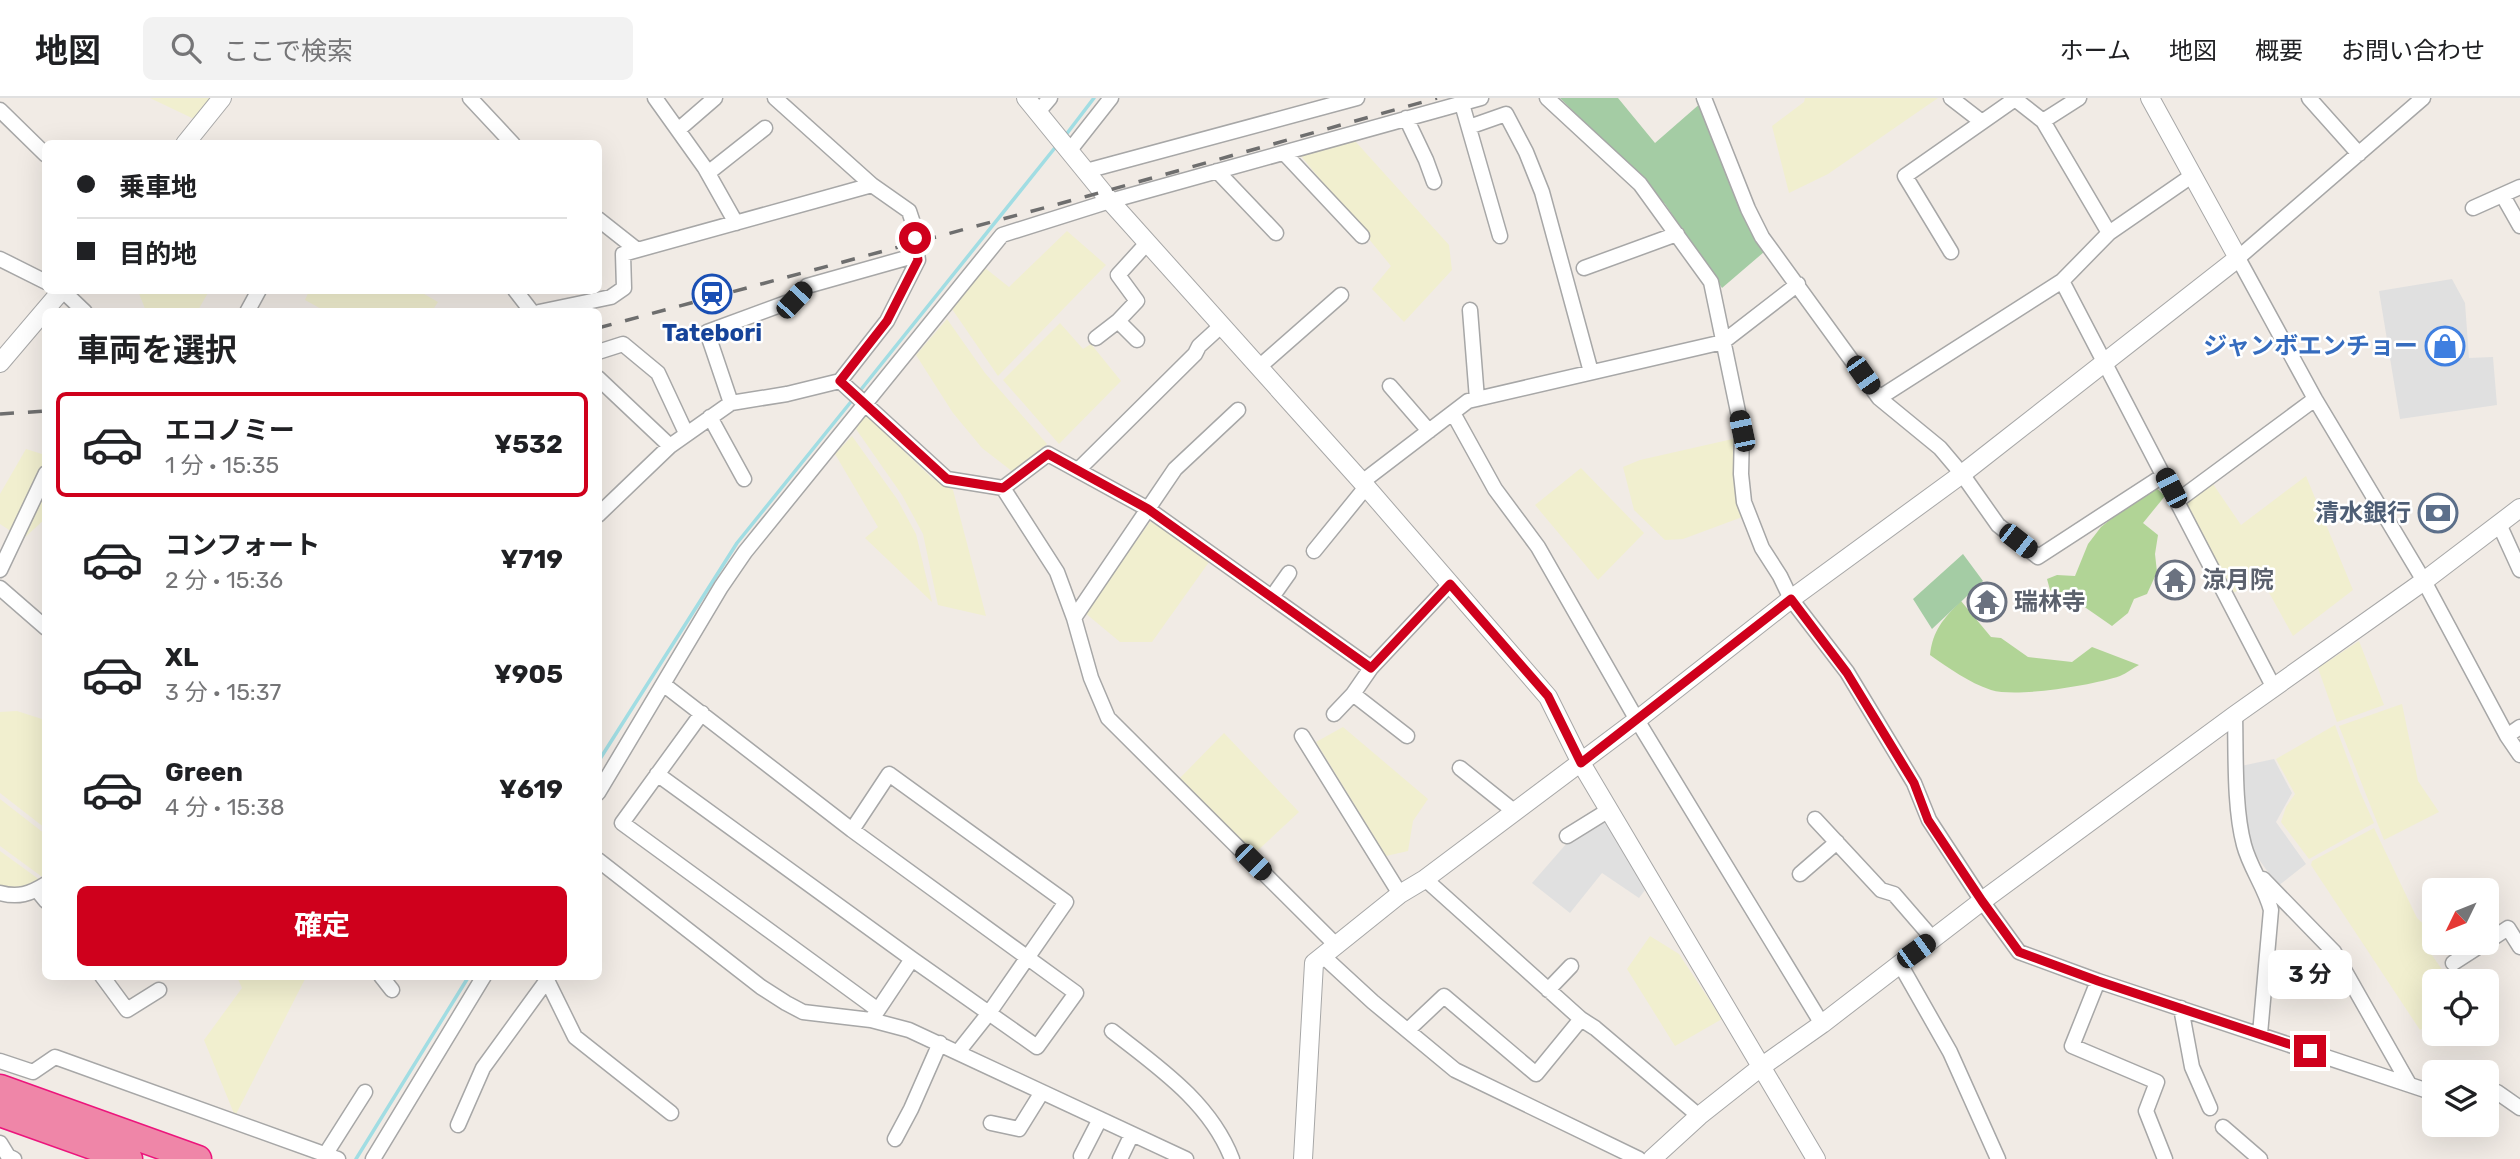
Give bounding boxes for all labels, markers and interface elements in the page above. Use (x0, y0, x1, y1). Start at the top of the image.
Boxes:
search box (143, 17, 633, 80)
icon: search (167, 29, 205, 67)
text: 地図 (35, 31, 101, 70)
text: ここで検索 (223, 36, 353, 67)
text: ホーム (2060, 37, 2131, 65)
text: 地図 (2169, 37, 2217, 65)
text: 概要 (2255, 37, 2303, 65)
text: お問い合わせ (2341, 37, 2485, 65)
text: 乗車地 (119, 172, 197, 203)
route start (899, 222, 931, 254)
text: 目的地 (119, 239, 197, 270)
station icon: Tatebori (691, 273, 733, 315)
car (772, 277, 817, 323)
place label: Tatebori (662, 319, 762, 347)
shop icon: ジャンボエンチョー (2424, 325, 2466, 367)
text: 車両を選択 (77, 331, 237, 369)
place label: ジャンボエンチョー (2203, 332, 2418, 360)
car (1843, 352, 1884, 398)
car (1728, 408, 1757, 454)
icon: car (81, 413, 144, 476)
text: エコノミー (165, 415, 295, 446)
text: ¥532 (494, 429, 563, 460)
text: 1 分 · 15:35 (165, 451, 279, 479)
car (2153, 465, 2190, 511)
bank icon: 清水銀行 (2417, 492, 2459, 534)
place label: 清水銀行 (2315, 499, 2411, 527)
car (1995, 520, 2042, 562)
icon: car (81, 528, 144, 591)
text: コンフォート (165, 530, 320, 561)
text: ¥719 (501, 544, 563, 575)
temple icon: 涼月院 (2154, 559, 2196, 601)
text: 2 分 · 15:36 (165, 566, 283, 594)
place label: 涼月院 (2202, 566, 2274, 594)
temple icon: 瑞林寺 (1966, 581, 2008, 623)
place label: 瑞林寺 (2014, 588, 2086, 616)
text: XL (165, 642, 198, 673)
icon: car (81, 643, 144, 706)
text: ¥905 (494, 659, 563, 690)
text: 3 分 · 15:37 (165, 678, 281, 706)
text: Green (165, 757, 243, 788)
icon: car (81, 758, 144, 821)
text: ¥619 (499, 774, 563, 805)
text: 4 分 · 15:38 (165, 793, 285, 821)
car (1231, 840, 1276, 884)
north arrow (2422, 878, 2499, 956)
map controls (2422, 878, 2499, 1137)
button: 確定 (77, 886, 567, 966)
car (1893, 930, 1940, 972)
callout: 3 分 (2268, 950, 2352, 998)
text: 3 分 (2288, 960, 2332, 988)
button: locate (2422, 969, 2499, 1046)
route end (2294, 1035, 2326, 1067)
button: layers (2422, 1060, 2499, 1137)

